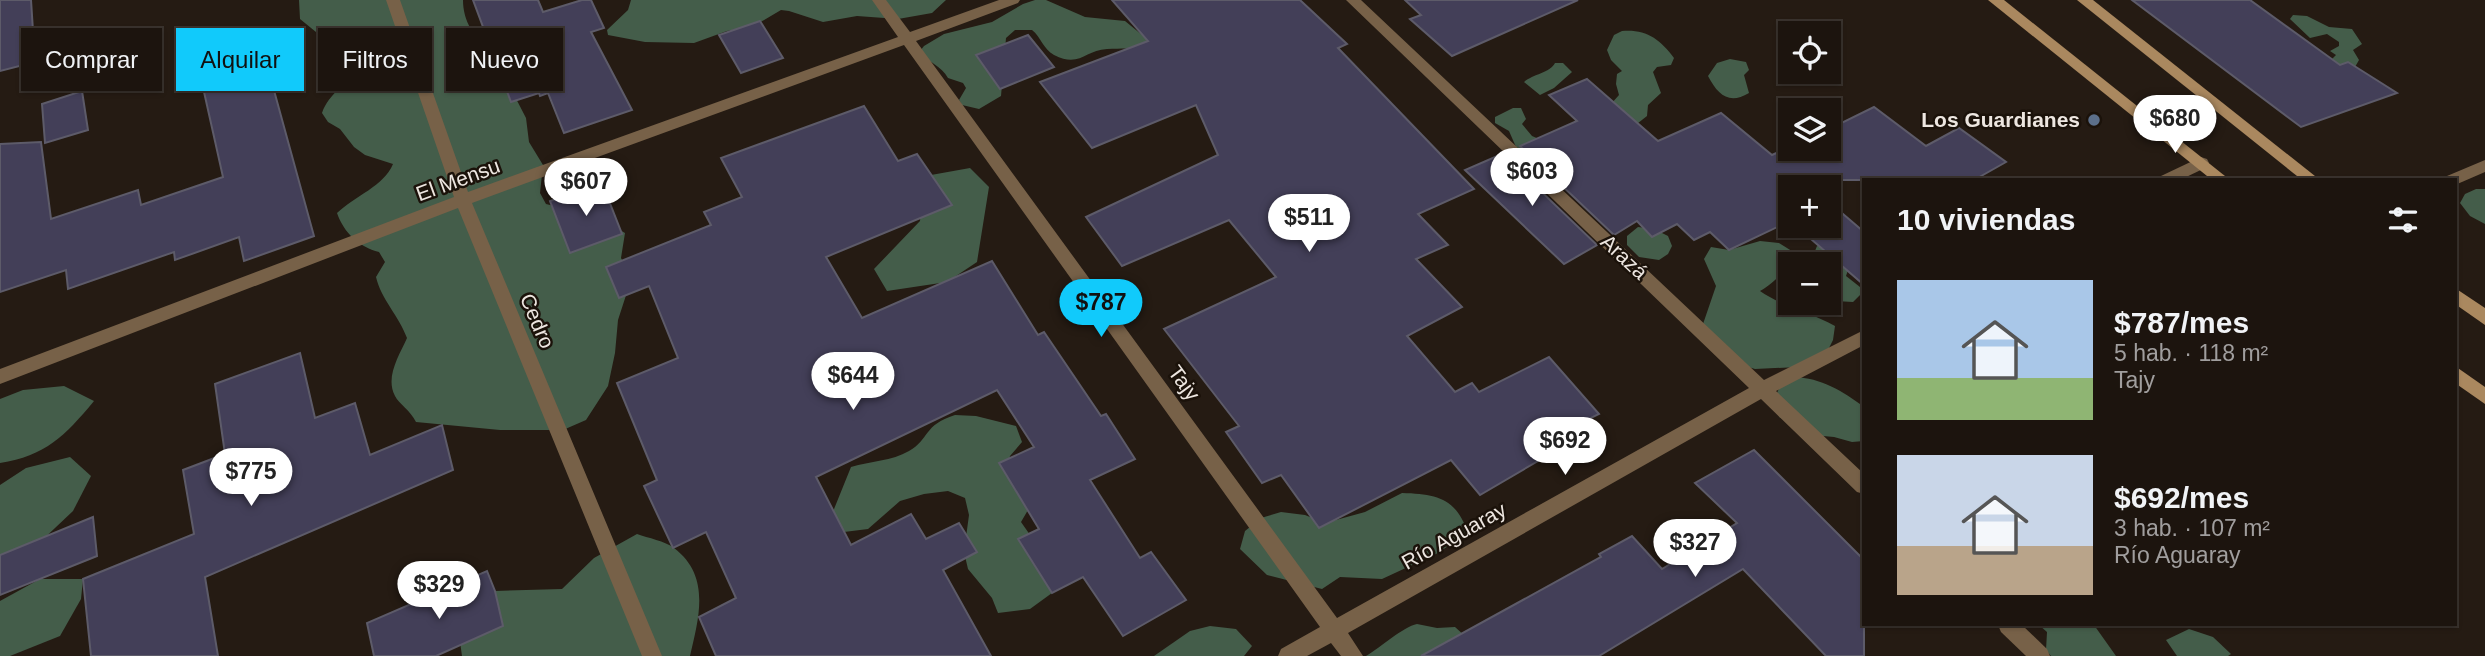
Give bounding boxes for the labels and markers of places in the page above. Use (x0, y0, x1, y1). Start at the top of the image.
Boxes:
pin: $680 (2134, 96, 2216, 155)
place label: Los Guardianes (1921, 108, 2080, 131)
marker: Los Guardianes (2086, 112, 2102, 128)
pin: $603 (1491, 148, 1573, 208)
pin: $607 (545, 158, 627, 218)
pin: $511 (1268, 194, 1350, 254)
pin: $787 (1060, 280, 1142, 339)
pin: $644 (812, 352, 894, 412)
pin: $692 (1524, 418, 1606, 477)
pin: $775 (210, 448, 292, 508)
pin: $327 (1654, 520, 1736, 579)
pin: $329 (398, 562, 480, 621)

